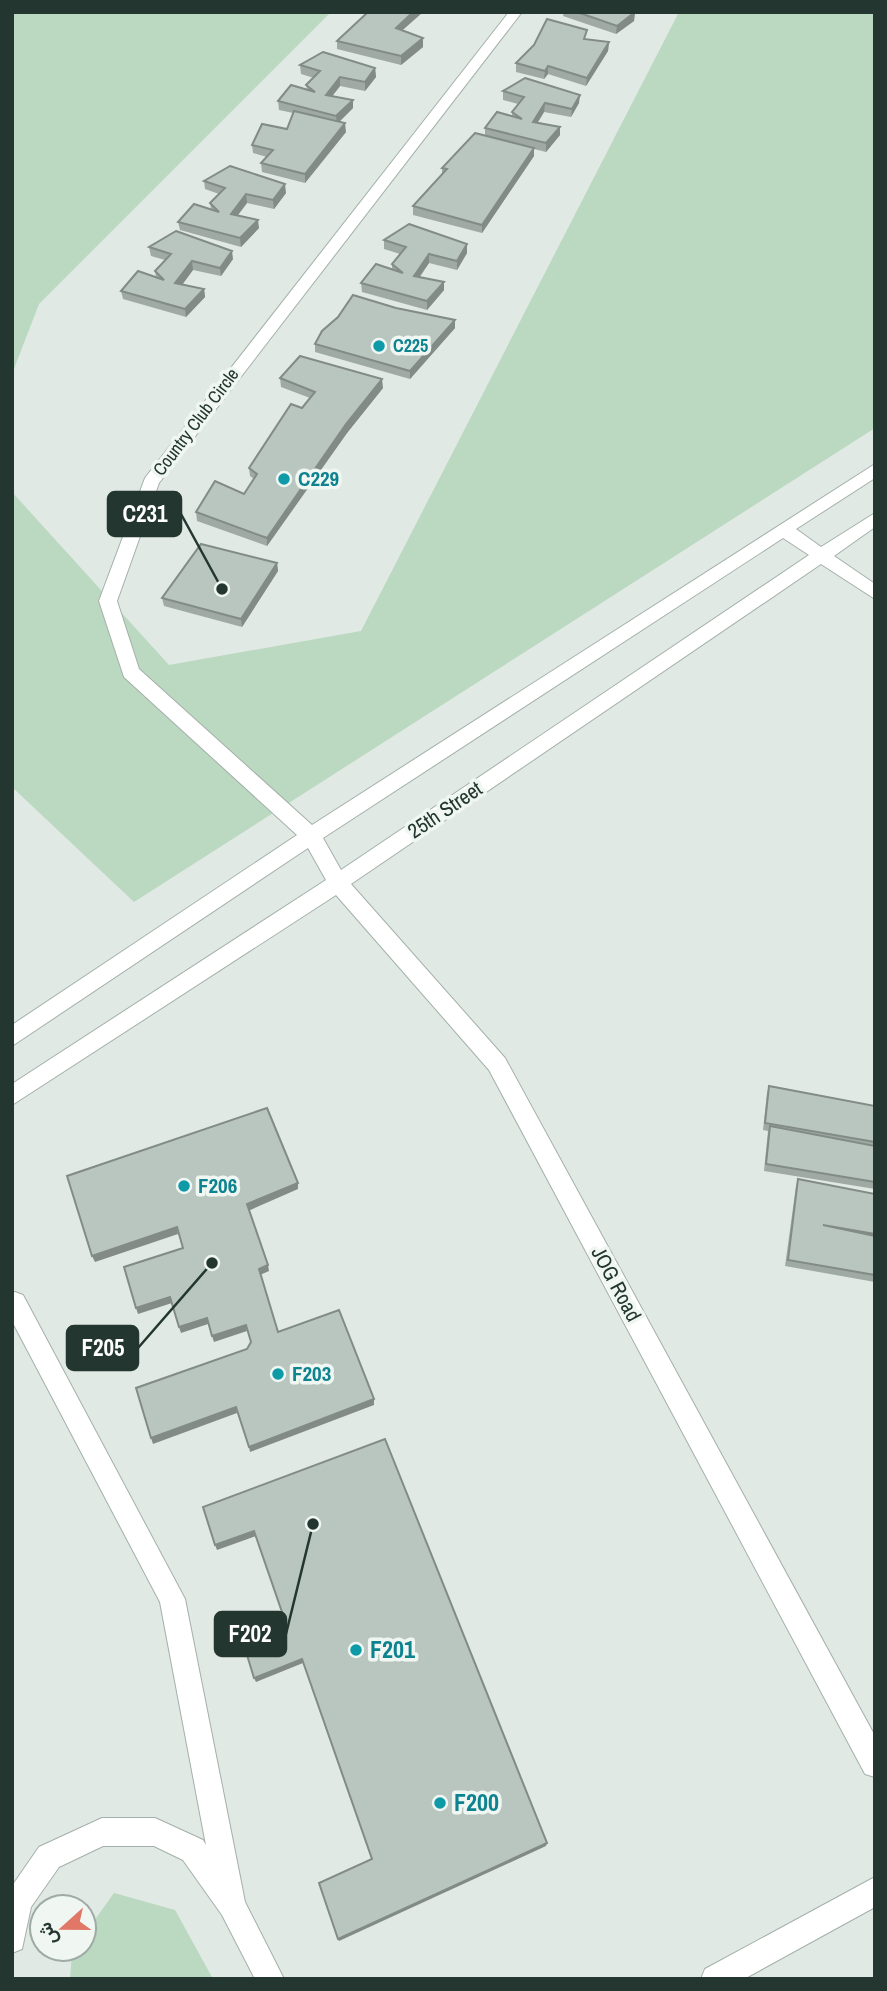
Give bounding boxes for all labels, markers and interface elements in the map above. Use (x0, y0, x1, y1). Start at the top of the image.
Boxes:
place label: C225 (393, 333, 428, 358)
marker: C225 (371, 338, 387, 354)
street label: Country Club Circle (147, 363, 244, 481)
place label: C229 (298, 464, 339, 493)
marker: C229 (276, 471, 292, 487)
callout: C231 (108, 492, 181, 536)
text: C231 (122, 498, 168, 529)
street label: 25th Street (402, 774, 488, 845)
place label: F206 (198, 1171, 237, 1200)
marker: F206 (176, 1178, 192, 1194)
street label: JOG Road (585, 1241, 648, 1326)
callout: F205 (67, 1326, 138, 1370)
text: F205 (82, 1332, 125, 1363)
place label: F203 (292, 1359, 331, 1388)
marker: F203 (270, 1366, 286, 1382)
callout: F202 (215, 1612, 286, 1656)
text: F202 (229, 1618, 272, 1649)
place label: F201 (370, 1633, 415, 1665)
marker: F201 (348, 1642, 364, 1658)
place label: F200 (454, 1786, 499, 1818)
marker: F200 (432, 1795, 448, 1811)
north arrow (28, 1893, 98, 1963)
text: ش (31, 1919, 63, 1949)

